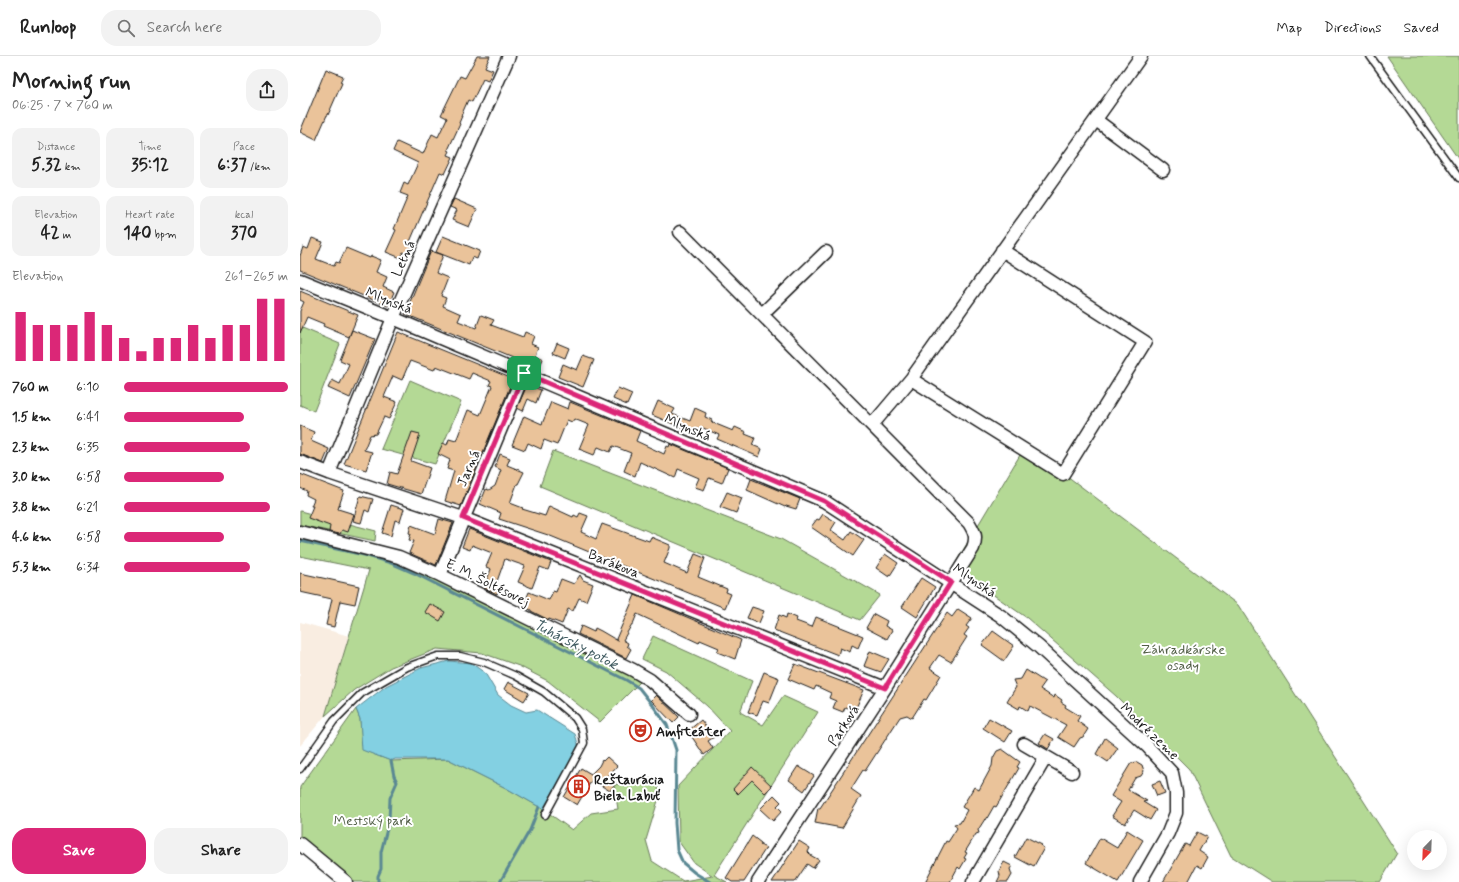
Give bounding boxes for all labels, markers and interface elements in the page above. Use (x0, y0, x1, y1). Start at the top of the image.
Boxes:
search box (101, 10, 381, 46)
text: Runloop (20, 15, 77, 40)
icon: search (115, 17, 137, 39)
text: Search here (147, 18, 222, 38)
text: Map (1276, 19, 1302, 37)
text: Directions (1324, 19, 1382, 37)
text: Saved (1404, 19, 1439, 37)
text: Morning run (12, 68, 131, 96)
button: share (246, 69, 288, 111)
text: 06:25 · 7 × 760 m (12, 97, 113, 114)
text: Distance (37, 140, 75, 154)
text: Time (138, 140, 162, 154)
text: Pace (233, 140, 255, 154)
text: 5.32 (31, 154, 62, 176)
text: 35:12 (131, 154, 169, 176)
text: 6:37 (217, 154, 247, 176)
text: km (62, 160, 81, 174)
text: /km (247, 160, 271, 174)
text: Elevation (34, 208, 78, 222)
text: Heart rate (125, 208, 175, 222)
text: kcal (235, 208, 253, 222)
text: 42 (41, 222, 60, 244)
text: 140 (123, 222, 152, 244)
text: 370 (231, 222, 257, 244)
text: m (60, 228, 71, 242)
text: bpm (152, 228, 177, 242)
street label: Letná (388, 237, 420, 279)
text: Elevation (12, 268, 63, 285)
text: 261–265 m (225, 268, 288, 285)
street label: Mlynská (363, 283, 415, 318)
pin (507, 356, 541, 390)
icon: arrive (513, 362, 535, 384)
text: 760 m (12, 379, 49, 396)
text: 6:10 (76, 379, 99, 396)
text: 1.5 km (12, 409, 51, 426)
text: 6:41 (76, 409, 99, 426)
street label: Mlynská (662, 410, 714, 446)
text: 2.3 km (12, 439, 49, 456)
text: 6:35 (76, 439, 99, 456)
street label: Jarná (453, 447, 485, 490)
text: 3.0 km (12, 469, 50, 486)
text: 6:58 (76, 469, 101, 486)
text: 3.8 km (12, 499, 50, 516)
text: 6:21 (76, 499, 98, 516)
text: 4.6 km (12, 529, 51, 546)
text: 6:58 (76, 529, 101, 546)
street label: Barákova (585, 546, 642, 582)
street label: E. M. Šoltésovej (443, 555, 533, 611)
text: 5.3 km (12, 559, 51, 576)
text: 6:34 (76, 559, 100, 576)
street label: Mlynská (949, 560, 1000, 602)
water label: Tuhársky potok (530, 615, 622, 675)
park label: Záhradkárske osady (1141, 641, 1225, 675)
street label: Modré zeme (1116, 699, 1183, 764)
street label: Parková (824, 702, 864, 749)
theatre icon: Amfiteáter (628, 718, 654, 744)
place label: Amfiteáter (656, 723, 727, 741)
place label: Reštaurácia Biela Labuť (594, 771, 664, 805)
building icon: Reštaurácia Biela Labuť (566, 774, 592, 800)
park label: Mestský park (334, 812, 412, 830)
button: Save (12, 828, 146, 874)
button: Share (154, 828, 288, 874)
north arrow (1407, 830, 1447, 870)
map controls (1407, 830, 1447, 870)

